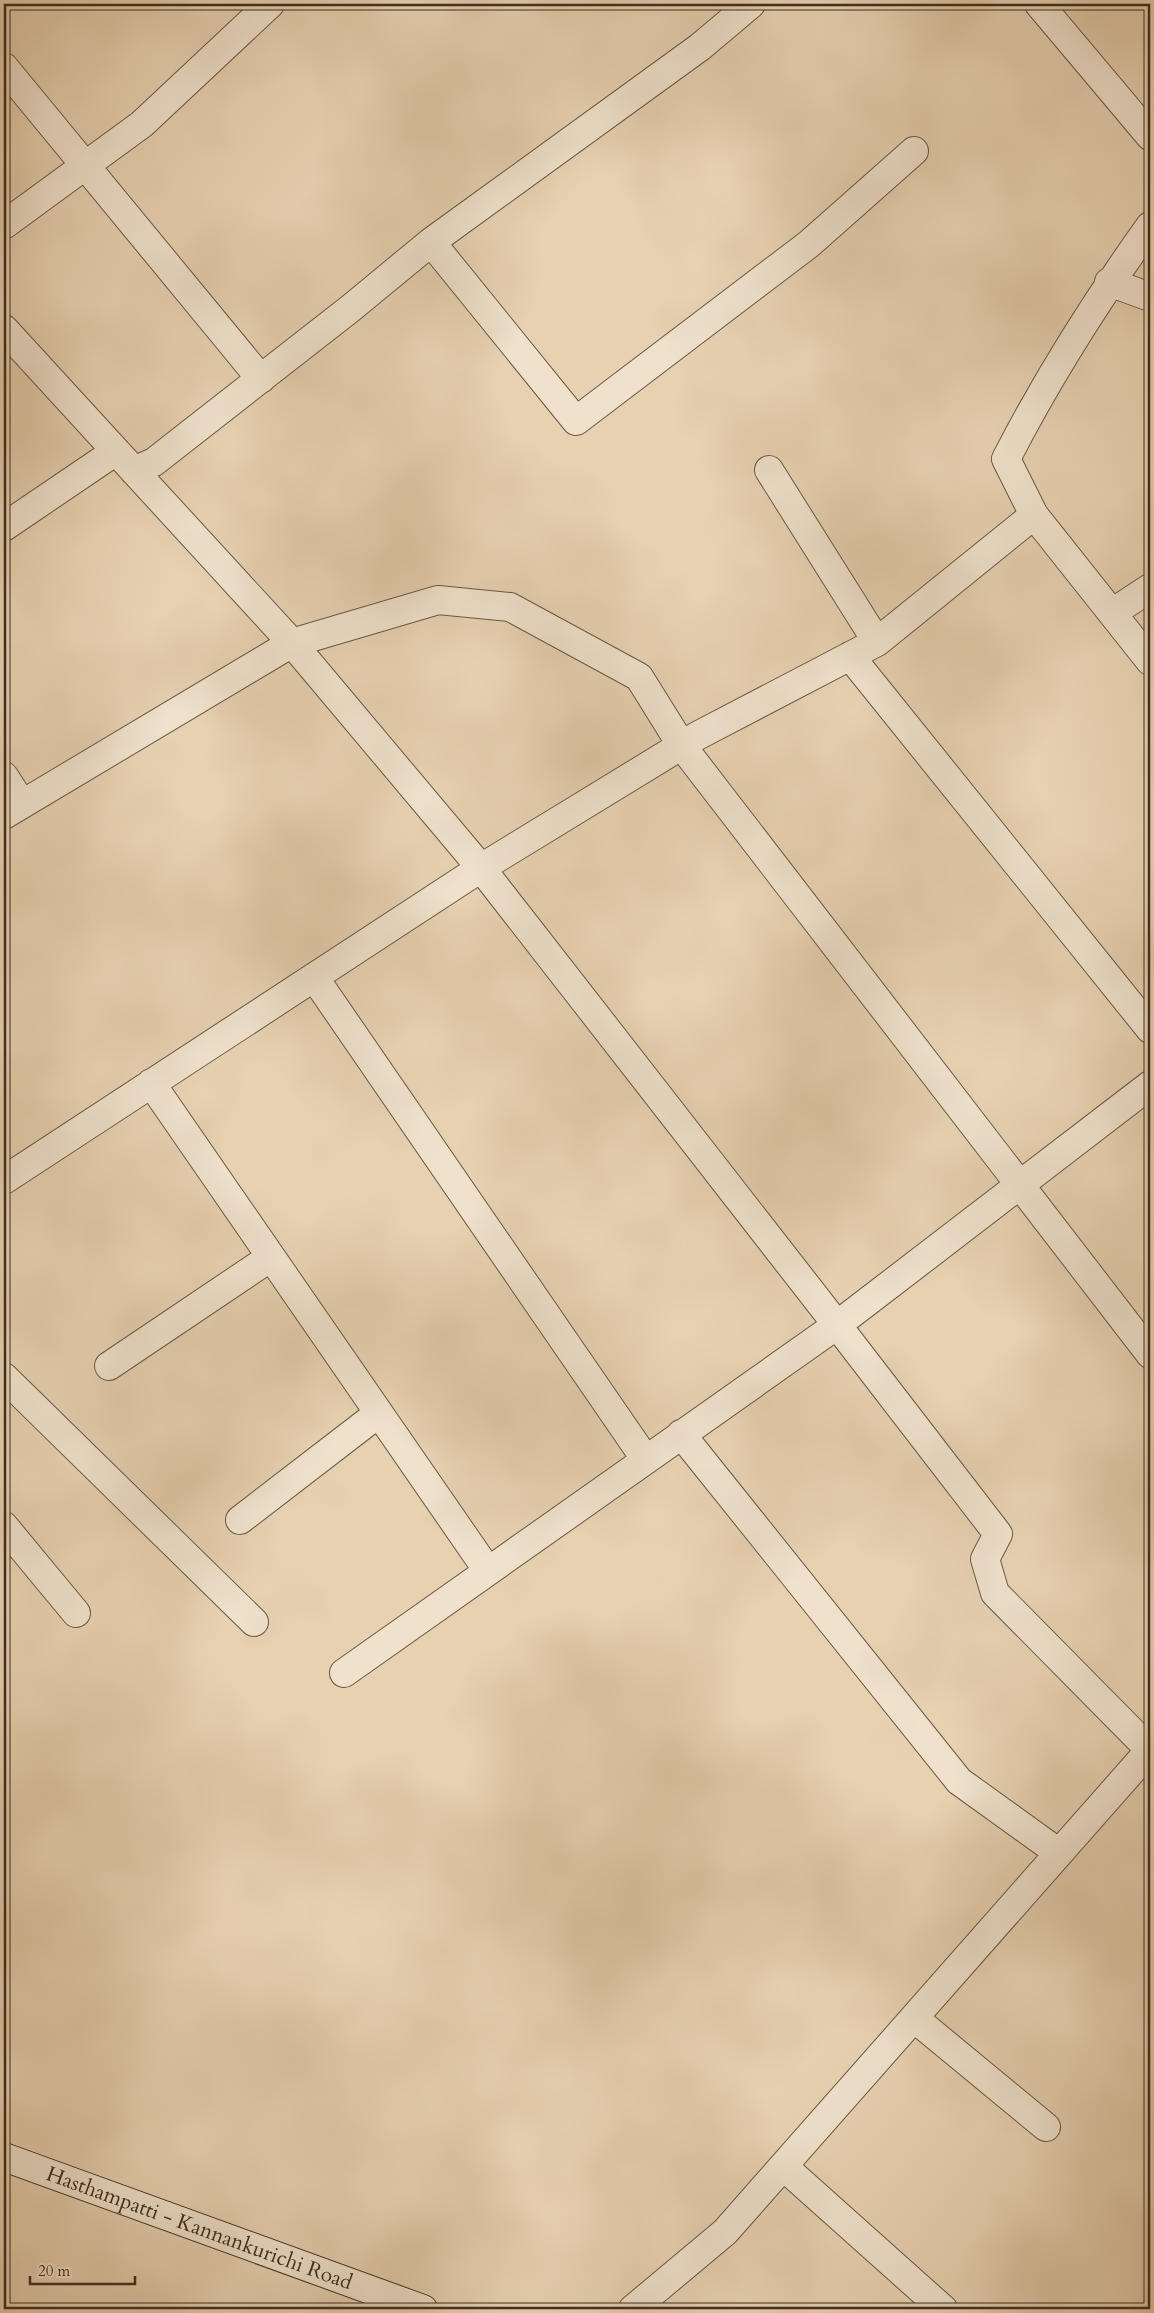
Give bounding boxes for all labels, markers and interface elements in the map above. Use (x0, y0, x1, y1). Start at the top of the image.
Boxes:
street label: Hasthampatti - Kannankurichi Road (42, 2159, 357, 2297)
scale bar (30, 2253, 135, 2285)
text: 20 m (38, 2261, 70, 2281)

